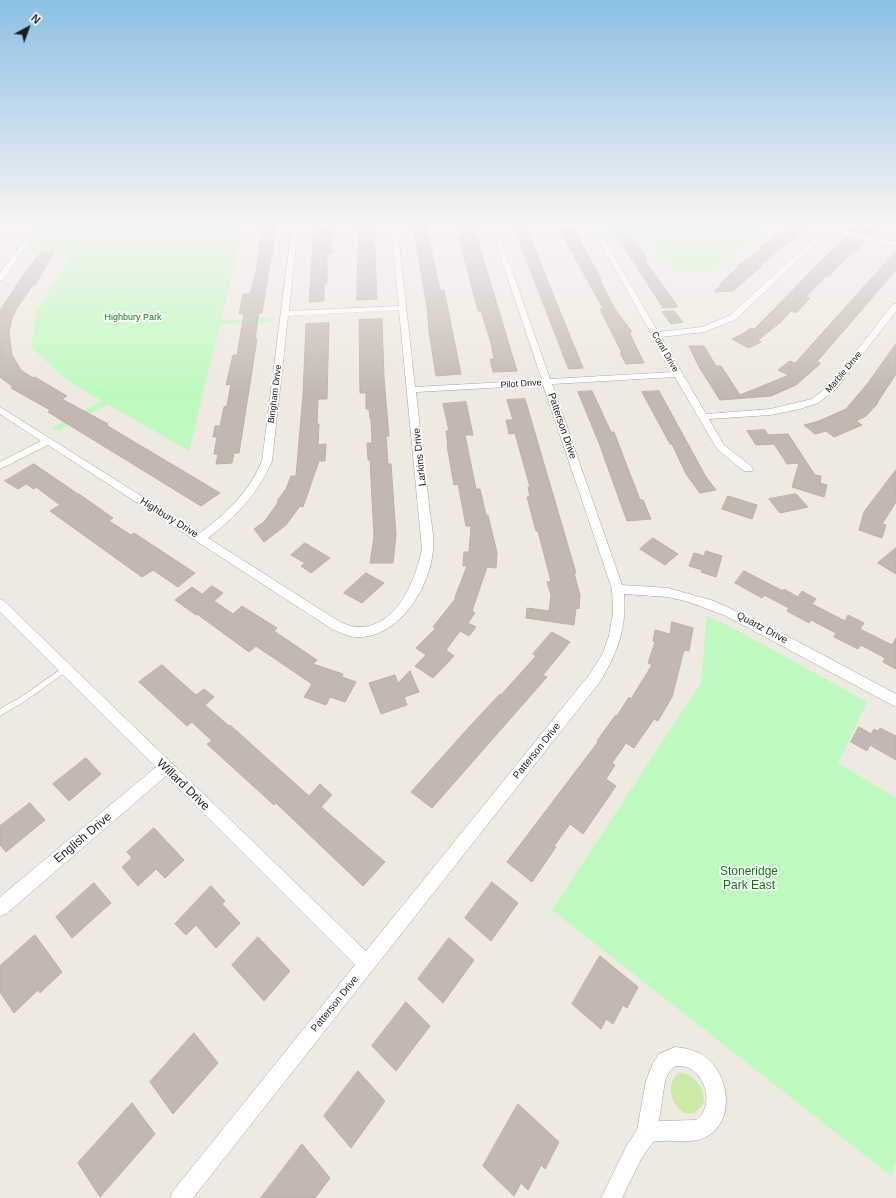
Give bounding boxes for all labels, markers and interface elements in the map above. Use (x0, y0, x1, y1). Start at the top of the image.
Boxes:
north arrow (8, 8, 48, 48)
text: N (29, 12, 43, 26)
park label: Highbury Park (104, 313, 162, 323)
street label: Coral Drive (649, 330, 681, 374)
street label: Marble Drive (823, 349, 865, 395)
street label: Bingham Drive (266, 364, 284, 424)
street label: Pilot Drive (500, 377, 542, 391)
street label: Patterson Drive (545, 391, 579, 461)
street label: Larkins Drive (411, 427, 429, 487)
street label: Highbury Drive (138, 495, 200, 541)
street label: Quartz Drive (734, 610, 790, 646)
street label: Patterson Drive (511, 720, 563, 782)
street label: Willard Drive (154, 756, 212, 814)
street label: English Drive (51, 810, 115, 866)
park label: Stoneridge Park East (720, 865, 778, 893)
street label: Patterson Drive (309, 973, 361, 1035)

